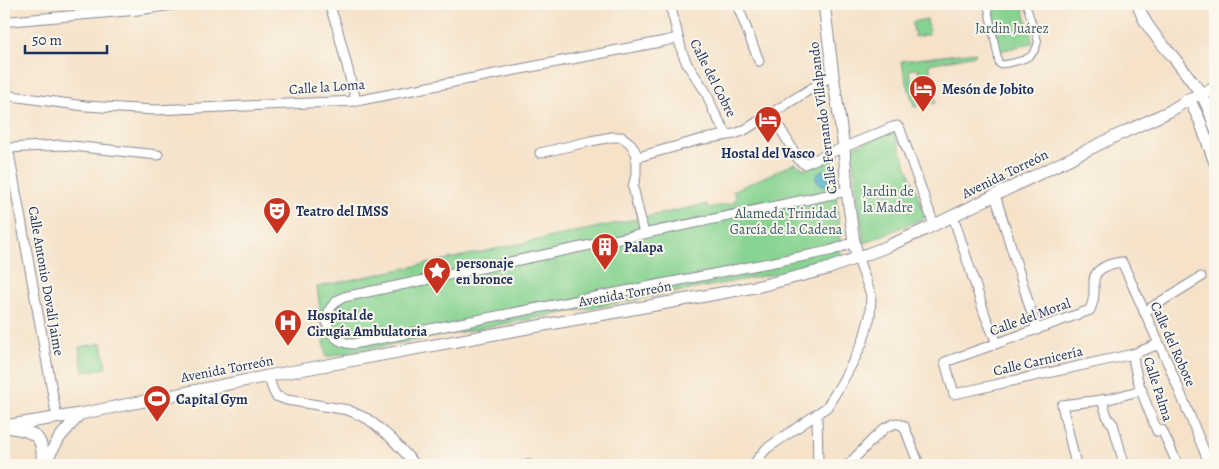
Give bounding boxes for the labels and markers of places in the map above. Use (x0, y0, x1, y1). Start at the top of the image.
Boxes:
hotel icon: Mesón de Jobito (908, 74, 938, 113)
place label: Mesón de Jobito (942, 80, 1034, 99)
hotel icon: Hostal del Vasco (753, 105, 783, 144)
place label: Hostal del Vasco (721, 144, 815, 163)
theatre icon: Teatro del IMSS (262, 196, 292, 235)
place label: Teatro del IMSS (296, 202, 388, 221)
building icon: Palapa (590, 232, 620, 271)
place label: Palapa (624, 238, 664, 257)
place label: personaje en bronce (456, 254, 514, 289)
place icon: personaje en bronce (422, 256, 452, 295)
place label: Hospital de Cirugía Ambulatoria (307, 306, 428, 341)
hospital icon: Hospital de Cirugía Ambulatoria (273, 308, 303, 347)
sports icon: Capital Gym (142, 384, 172, 423)
place label: Capital Gym (176, 390, 248, 409)

